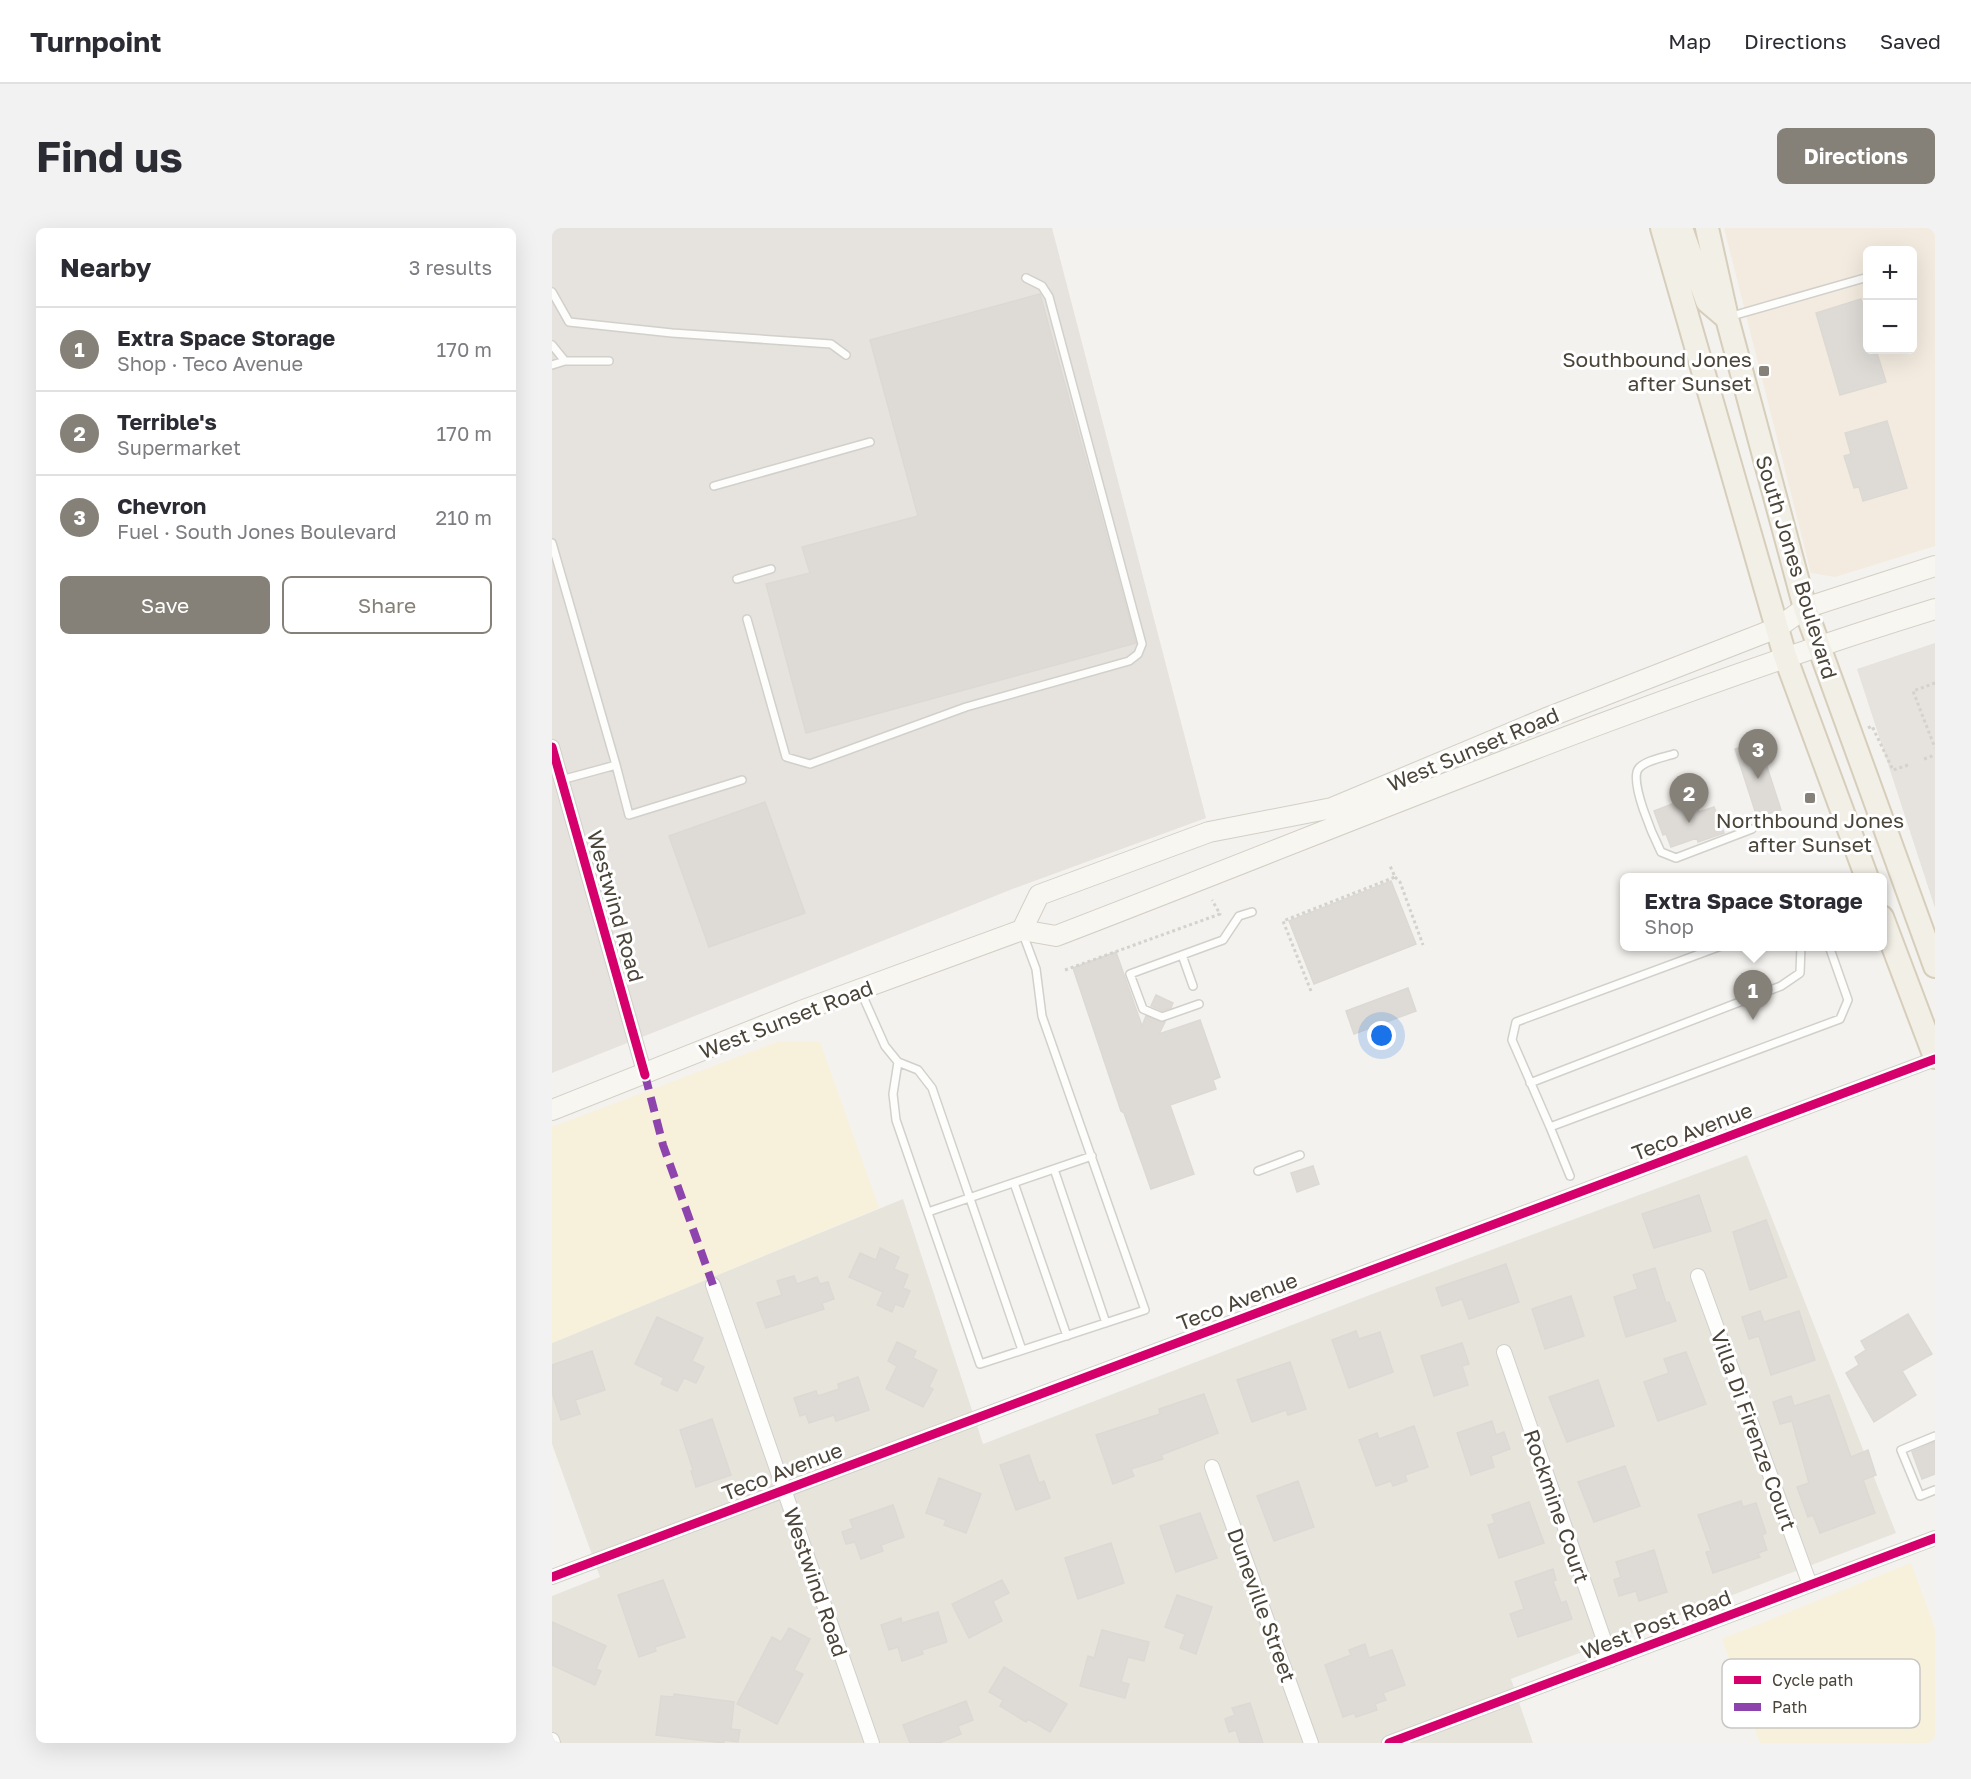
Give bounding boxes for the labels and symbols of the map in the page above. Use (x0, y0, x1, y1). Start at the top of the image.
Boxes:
place label: Southbound Jones after Sunset (1562, 346, 1752, 396)
marker: Southbound Jones after Sunset (1757, 364, 1771, 378)
street label: South Jones Boulevard (1751, 452, 1843, 682)
street label: West Sunset Road (1383, 701, 1563, 797)
pin: 3 (1738, 730, 1778, 779)
pin: 2 (1670, 774, 1708, 823)
marker: Northbound Jones after Sunset (1803, 791, 1817, 805)
place label: Northbound Jones after Sunset (1716, 807, 1904, 857)
street label: Westwind Road (582, 827, 650, 985)
pin: 1 (1734, 970, 1772, 1020)
street label: West Sunset Road (696, 974, 876, 1064)
your location (1367, 1021, 1396, 1050)
street label: Teco Avenue (1628, 1096, 1756, 1166)
street label: Teco Avenue (1173, 1266, 1301, 1336)
street label: Villa Di Firenze Court (1706, 1326, 1802, 1534)
street label: Rockmine Court (1518, 1426, 1596, 1586)
street label: Teco Avenue (718, 1436, 846, 1506)
street label: Westwind Road (778, 1504, 854, 1660)
street label: Duneville Street (1222, 1524, 1302, 1686)
street label: West Post Road (1577, 1583, 1735, 1665)
legend (1722, 1659, 1920, 1728)
text: Cycle path (1772, 1670, 1853, 1690)
text: Path (1772, 1697, 1807, 1717)

